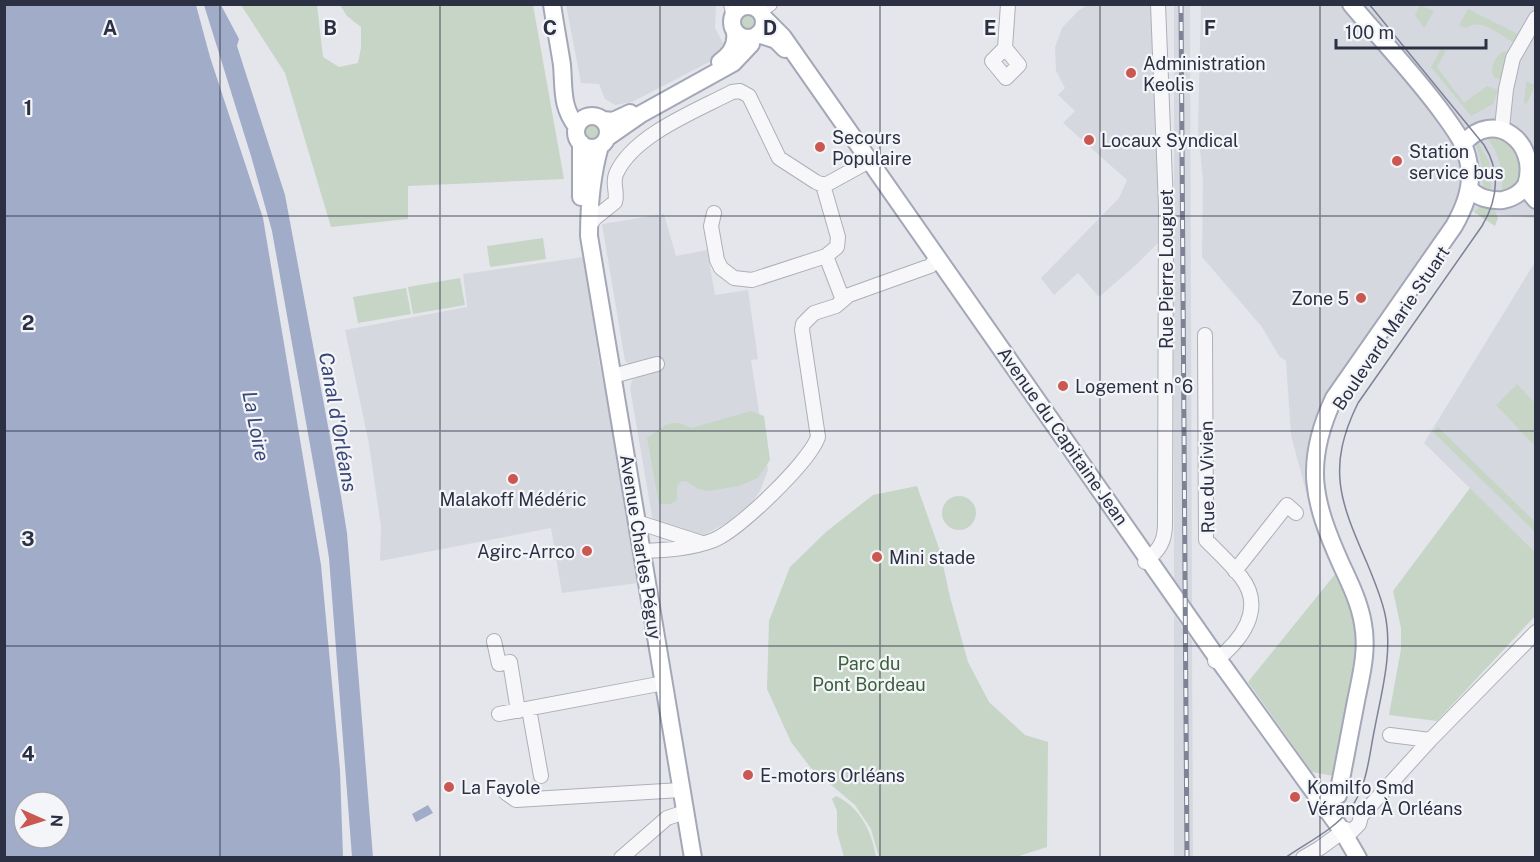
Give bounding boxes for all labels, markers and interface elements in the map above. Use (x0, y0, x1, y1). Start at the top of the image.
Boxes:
scale bar (1336, 12, 1486, 50)
text: A (103, 16, 117, 40)
text: B (323, 16, 337, 40)
text: C (543, 16, 557, 40)
text: D (763, 16, 777, 40)
text: E (984, 16, 996, 40)
text: F (1204, 16, 1216, 40)
text: 100 m (1345, 22, 1394, 43)
place label: Administration Keolis (1143, 53, 1266, 95)
marker: Administration Keolis (1124, 66, 1138, 80)
text: 1 (24, 96, 32, 120)
place label: Secours Populaire (832, 127, 912, 169)
place label: Locaux Syndical (1101, 130, 1238, 151)
marker: Locaux Syndical (1082, 133, 1096, 147)
marker: Secours Populaire (813, 140, 827, 154)
place label: Station service bus (1409, 141, 1504, 183)
marker: Station service bus (1390, 154, 1404, 168)
street label: Rue Pierre Louguet (1156, 189, 1177, 349)
street label: Boulevard Marie Stuart (1328, 242, 1454, 414)
place label: Zone 5 (1291, 288, 1349, 309)
marker: Zone 5 (1354, 291, 1368, 305)
text: 2 (22, 311, 34, 335)
street label: Avenue du Capitaine Jean (993, 343, 1133, 529)
water label: Canal d'Orléans (314, 350, 362, 494)
place label: Logement n°6 (1075, 376, 1193, 397)
marker: Logement n°6 (1056, 379, 1070, 393)
water label: La Loire (237, 389, 275, 463)
street label: Rue du Vivien (1196, 421, 1218, 533)
street label: Avenue Charles Péguy (616, 453, 666, 641)
marker: Malakoff Médéric (506, 472, 520, 486)
place label: Malakoff Médéric (439, 489, 587, 510)
text: 3 (21, 527, 35, 551)
place label: Agirc-Arrco (477, 541, 575, 562)
marker: Agirc-Arrco (580, 544, 594, 558)
place label: Mini stade (889, 547, 975, 568)
marker: Mini stade (870, 550, 884, 564)
park label: Parc du Pont Bordeau (812, 653, 926, 695)
text: 4 (21, 742, 35, 766)
place label: E-motors Orléans (760, 765, 905, 786)
marker: E-motors Orléans (741, 768, 755, 782)
place label: La Fayole (461, 777, 540, 798)
place label: Komilfo Smd Véranda À Orléans (1307, 777, 1462, 819)
marker: La Fayole (442, 780, 456, 794)
north arrow (12, 790, 72, 850)
marker: Komilfo Smd Véranda À Orléans (1288, 790, 1302, 804)
text: N (47, 814, 66, 828)

